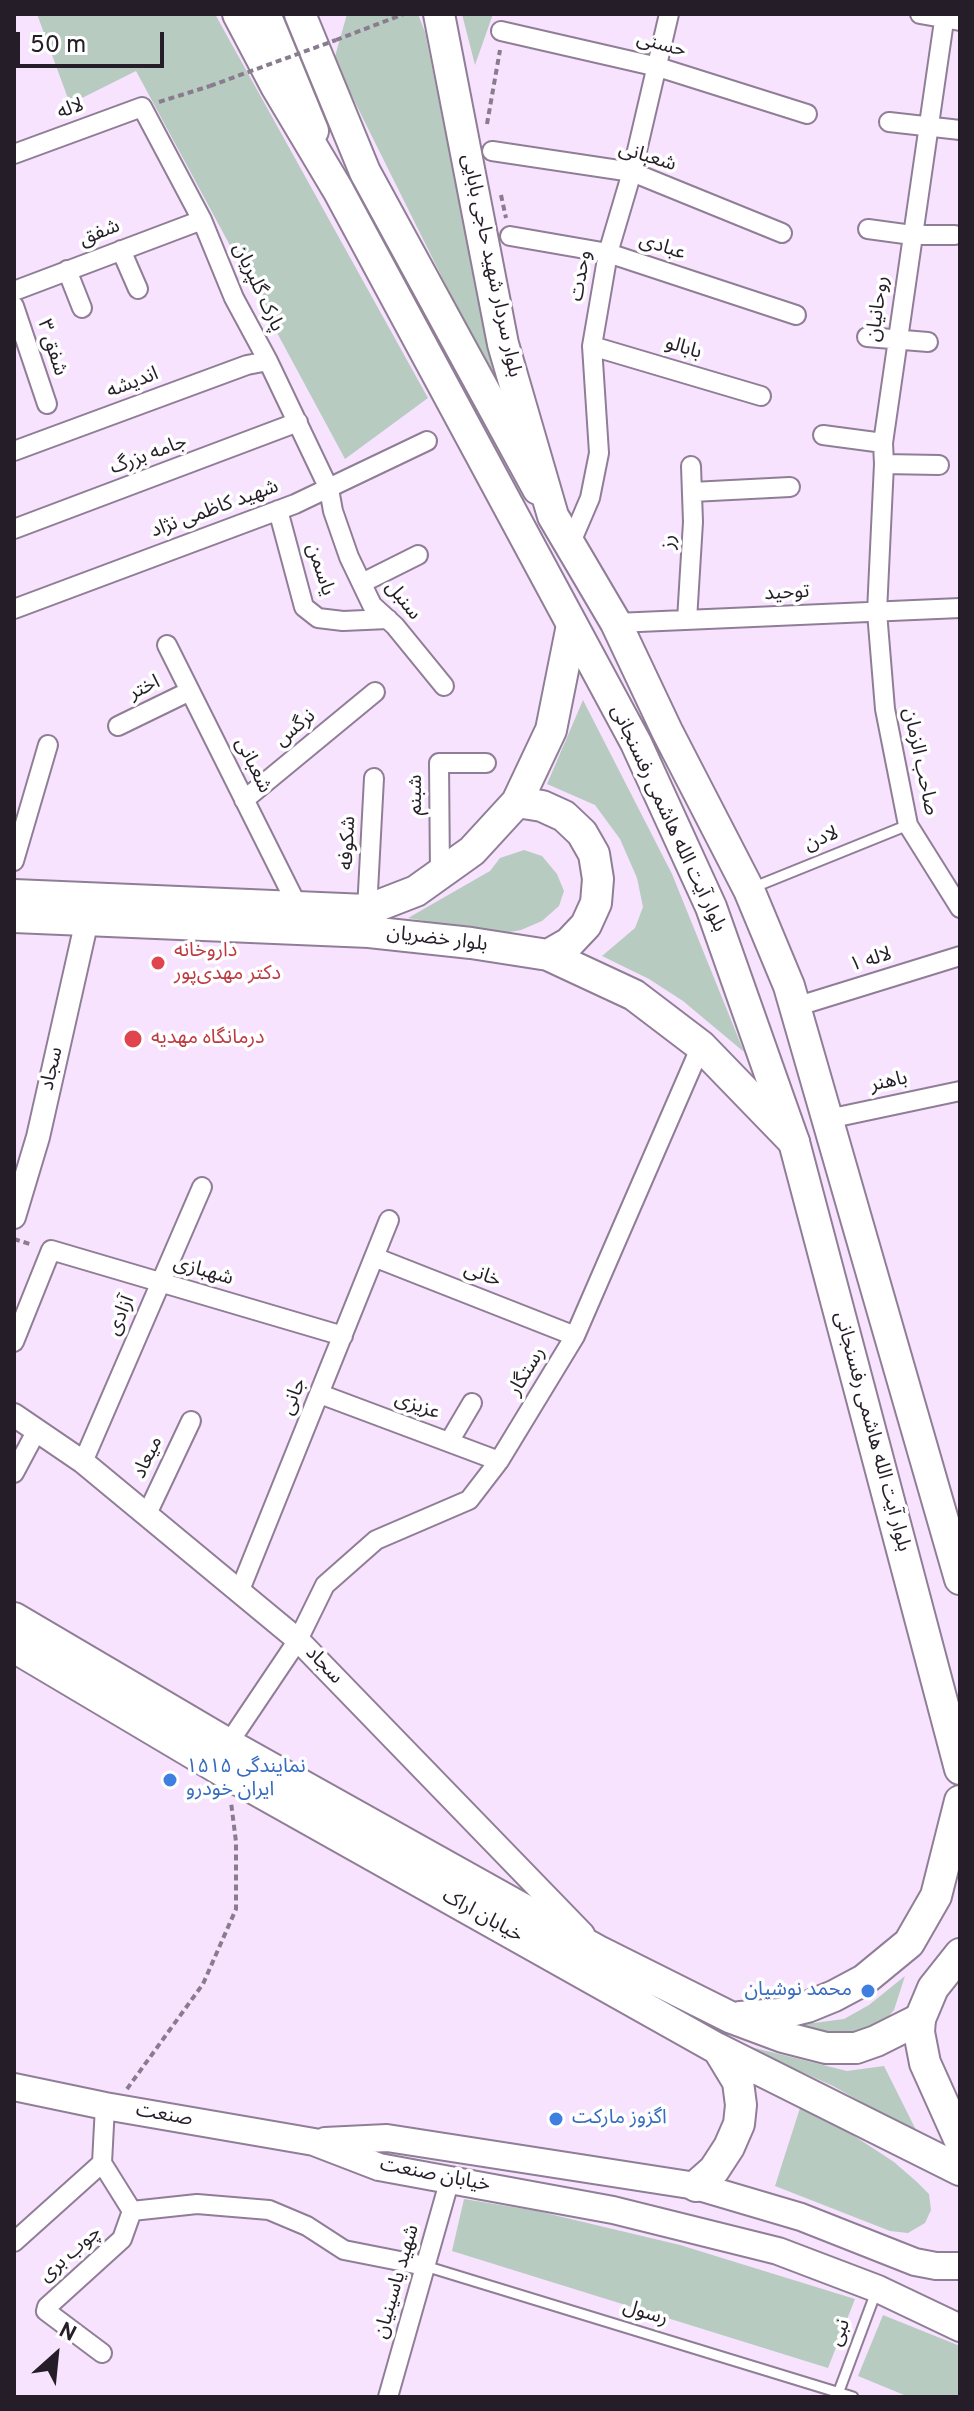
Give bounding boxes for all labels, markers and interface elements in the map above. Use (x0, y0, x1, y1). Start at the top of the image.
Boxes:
scale bar (20, 16, 168, 66)
street label: حسنی (634, 28, 688, 64)
text: 50 m (30, 31, 86, 61)
street label: لاله (54, 94, 88, 126)
street label: شعبانی (615, 138, 679, 178)
street label: بلوار سردار شهید حاجی بابایی (455, 152, 525, 380)
street label: شفق (76, 215, 124, 253)
street label: عبادی (636, 229, 688, 267)
street label: پارک گلپریان (226, 240, 288, 336)
street label: وحدت (566, 249, 598, 303)
street label: روحانیان (863, 275, 895, 343)
street label: شفق ۳ (31, 317, 71, 379)
street label: بابالو (662, 332, 704, 366)
street label: اندیشه (104, 363, 162, 405)
street label: جامه بزرگ (107, 431, 191, 481)
street label: شهید کاظمی نژاد (148, 476, 282, 544)
street label: رز (658, 534, 682, 550)
street label: یاسمن (299, 541, 339, 599)
street label: سنبل (379, 576, 425, 626)
street label: توحید (764, 581, 810, 607)
street label: اختر (125, 671, 165, 707)
street label: بلوار آیت الله هاشمی رفسنجانی (604, 702, 730, 936)
street label: نرگس (271, 705, 321, 753)
street label: صاحب الزمان (896, 706, 942, 818)
street label: شعبانی (228, 734, 276, 798)
street label: شبنم (405, 775, 429, 815)
street label: شکوفه (336, 815, 362, 871)
street label: لادن (801, 822, 843, 858)
street label: بلوار خضریان (385, 922, 489, 958)
place label: داروخانه دکتر مهدی‌پور (174, 940, 281, 987)
street label: لاله ۱ (847, 943, 895, 979)
marker: داروخانه دکتر مهدی‌پور (149, 954, 167, 972)
place label: درمانگاه مهدیه (151, 1027, 265, 1051)
marker: درمانگاه مهدیه (122, 1028, 144, 1050)
street label: سجاد (36, 1045, 70, 1093)
street label: باهنر (868, 1067, 910, 1099)
street label: شهبازی (170, 1252, 236, 1292)
street label: خانی (460, 1258, 504, 1294)
street label: آزادی (103, 1292, 141, 1340)
street label: بلوار آیت الله هاشمی رفسنجانی (827, 1309, 915, 1555)
street label: رستگار (504, 1343, 552, 1401)
street label: جانی (277, 1375, 313, 1419)
street label: عزیزی (391, 1388, 443, 1426)
street label: میعاد (129, 1433, 169, 1483)
street label: سجاد (299, 1642, 347, 1690)
place label: نمایندگی ۱۵۱۵ ایران خودرو (186, 1756, 306, 1803)
marker: نمایندگی ۱۵۱۵ ایران خودرو (161, 1771, 179, 1789)
street label: خیابان اراک (437, 1885, 527, 1949)
place label: محمد نوشیان (744, 1979, 852, 2003)
marker: محمد نوشیان (859, 1982, 877, 2000)
street label: صنعت (134, 2099, 194, 2133)
place label: اگزوز مارکت (572, 2107, 667, 2131)
marker: اگزوز مارکت (547, 2110, 565, 2128)
street label: خیابان صنعت (378, 2154, 492, 2198)
street label: چوب بری (35, 2222, 107, 2288)
street label: شهید یاسینیان (370, 2222, 426, 2342)
street label: رسول (620, 2296, 670, 2332)
north arrow (16, 2315, 96, 2395)
street label: نبی (825, 2316, 857, 2350)
text: N (54, 2318, 80, 2349)

